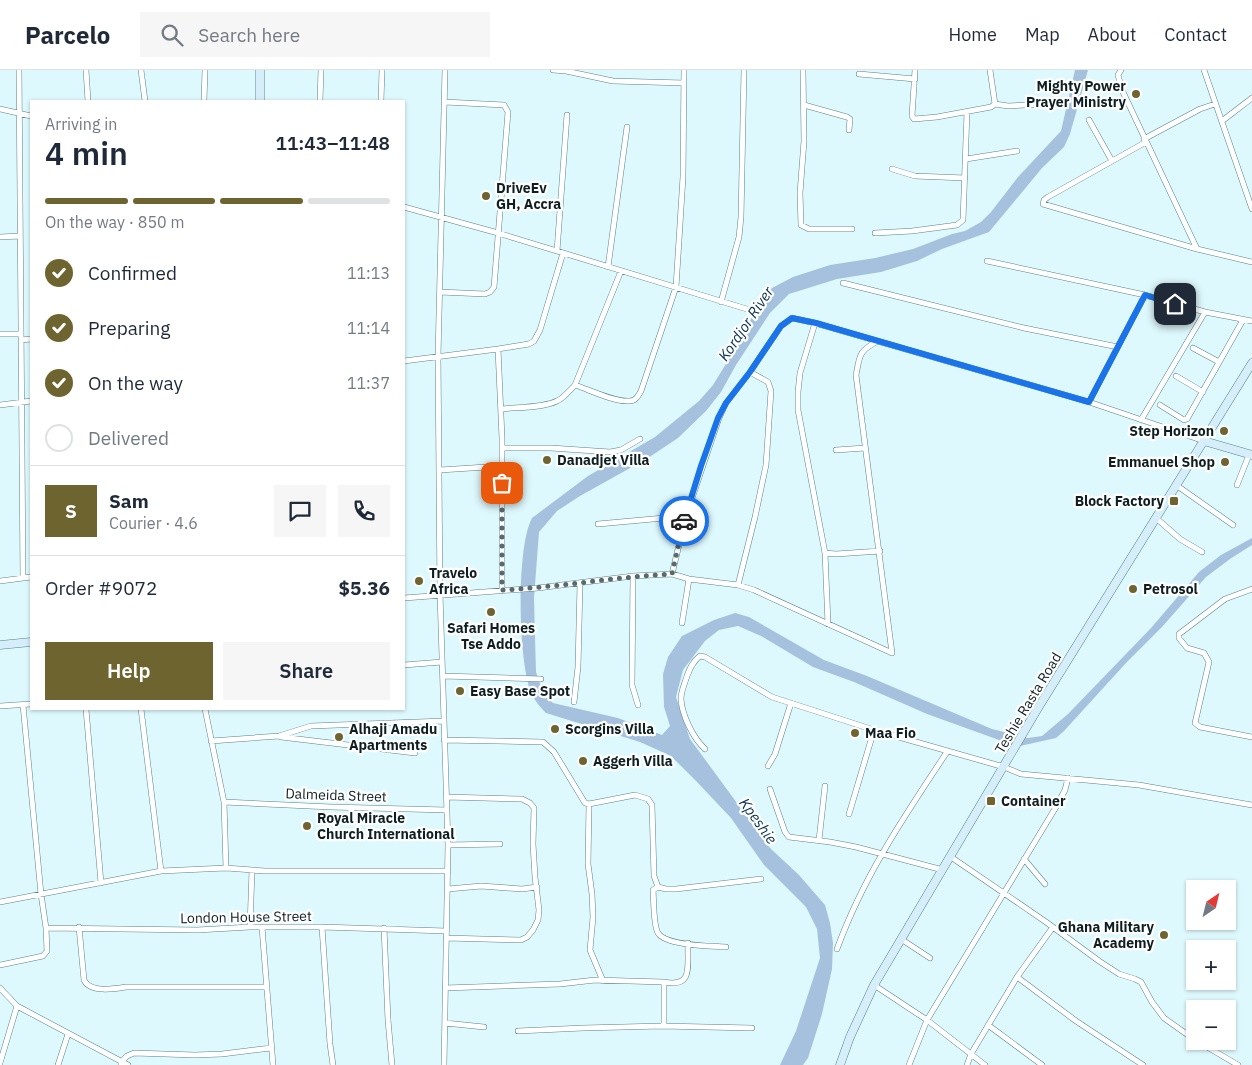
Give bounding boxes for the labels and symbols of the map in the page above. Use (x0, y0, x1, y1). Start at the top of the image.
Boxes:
place label: Mighty Power Prayer Ministry (1026, 77, 1127, 111)
marker: Mighty Power Prayer Ministry (1130, 88, 1142, 100)
place label: DriveEv GH, Accra (496, 179, 561, 213)
marker: DriveEv GH, Accra (480, 190, 492, 202)
water label: Kordjor River (714, 282, 778, 365)
pin (1154, 283, 1196, 325)
place label: Step Horizon (1129, 422, 1214, 440)
marker: Step Horizon (1218, 425, 1230, 437)
place label: Danadjet Villa (557, 451, 650, 469)
place label: Emmanuel Shop (1108, 453, 1215, 471)
marker: Danadjet Villa (541, 454, 553, 466)
marker: Emmanuel Shop (1219, 456, 1231, 468)
pin (481, 462, 523, 504)
place label: Block Factory (1075, 492, 1165, 510)
marker: Block Factory (1168, 495, 1180, 507)
courier (659, 496, 709, 546)
place label: Travelo Africa (429, 564, 477, 598)
marker: Travelo Africa (413, 575, 425, 587)
place label: Petrosol (1143, 580, 1198, 598)
marker: Petrosol (1127, 583, 1139, 595)
marker: Safari Homes Tse Addo (485, 606, 497, 618)
place label: Safari Homes Tse Addo (447, 619, 535, 653)
street label: Teshie Rasta Road (991, 649, 1065, 757)
place label: Easy Base Spot (470, 682, 570, 700)
marker: Easy Base Spot (454, 685, 466, 697)
place label: Alhaji Amadu Apartments (349, 720, 437, 754)
place label: Scorgins Villa (565, 720, 654, 738)
marker: Scorgins Villa (549, 723, 561, 735)
place label: Maa Fio (865, 724, 916, 742)
marker: Maa Fio (849, 727, 861, 739)
marker: Alhaji Amadu Apartments (333, 731, 345, 743)
place label: Aggerh Villa (593, 752, 673, 770)
marker: Aggerh Villa (577, 755, 589, 767)
street label: Dalmeida Street (285, 784, 387, 806)
place label: Container (1001, 792, 1066, 810)
water label: Kpeshie (735, 794, 782, 848)
marker: Container (985, 795, 997, 807)
place label: Royal Miracle Church International (317, 809, 455, 843)
marker: Royal Miracle Church International (301, 820, 313, 832)
north arrow (1186, 880, 1236, 930)
street label: London House Street (180, 907, 312, 927)
place label: Ghana Military Academy (1058, 918, 1155, 952)
marker: Ghana Military Academy (1158, 929, 1170, 941)

